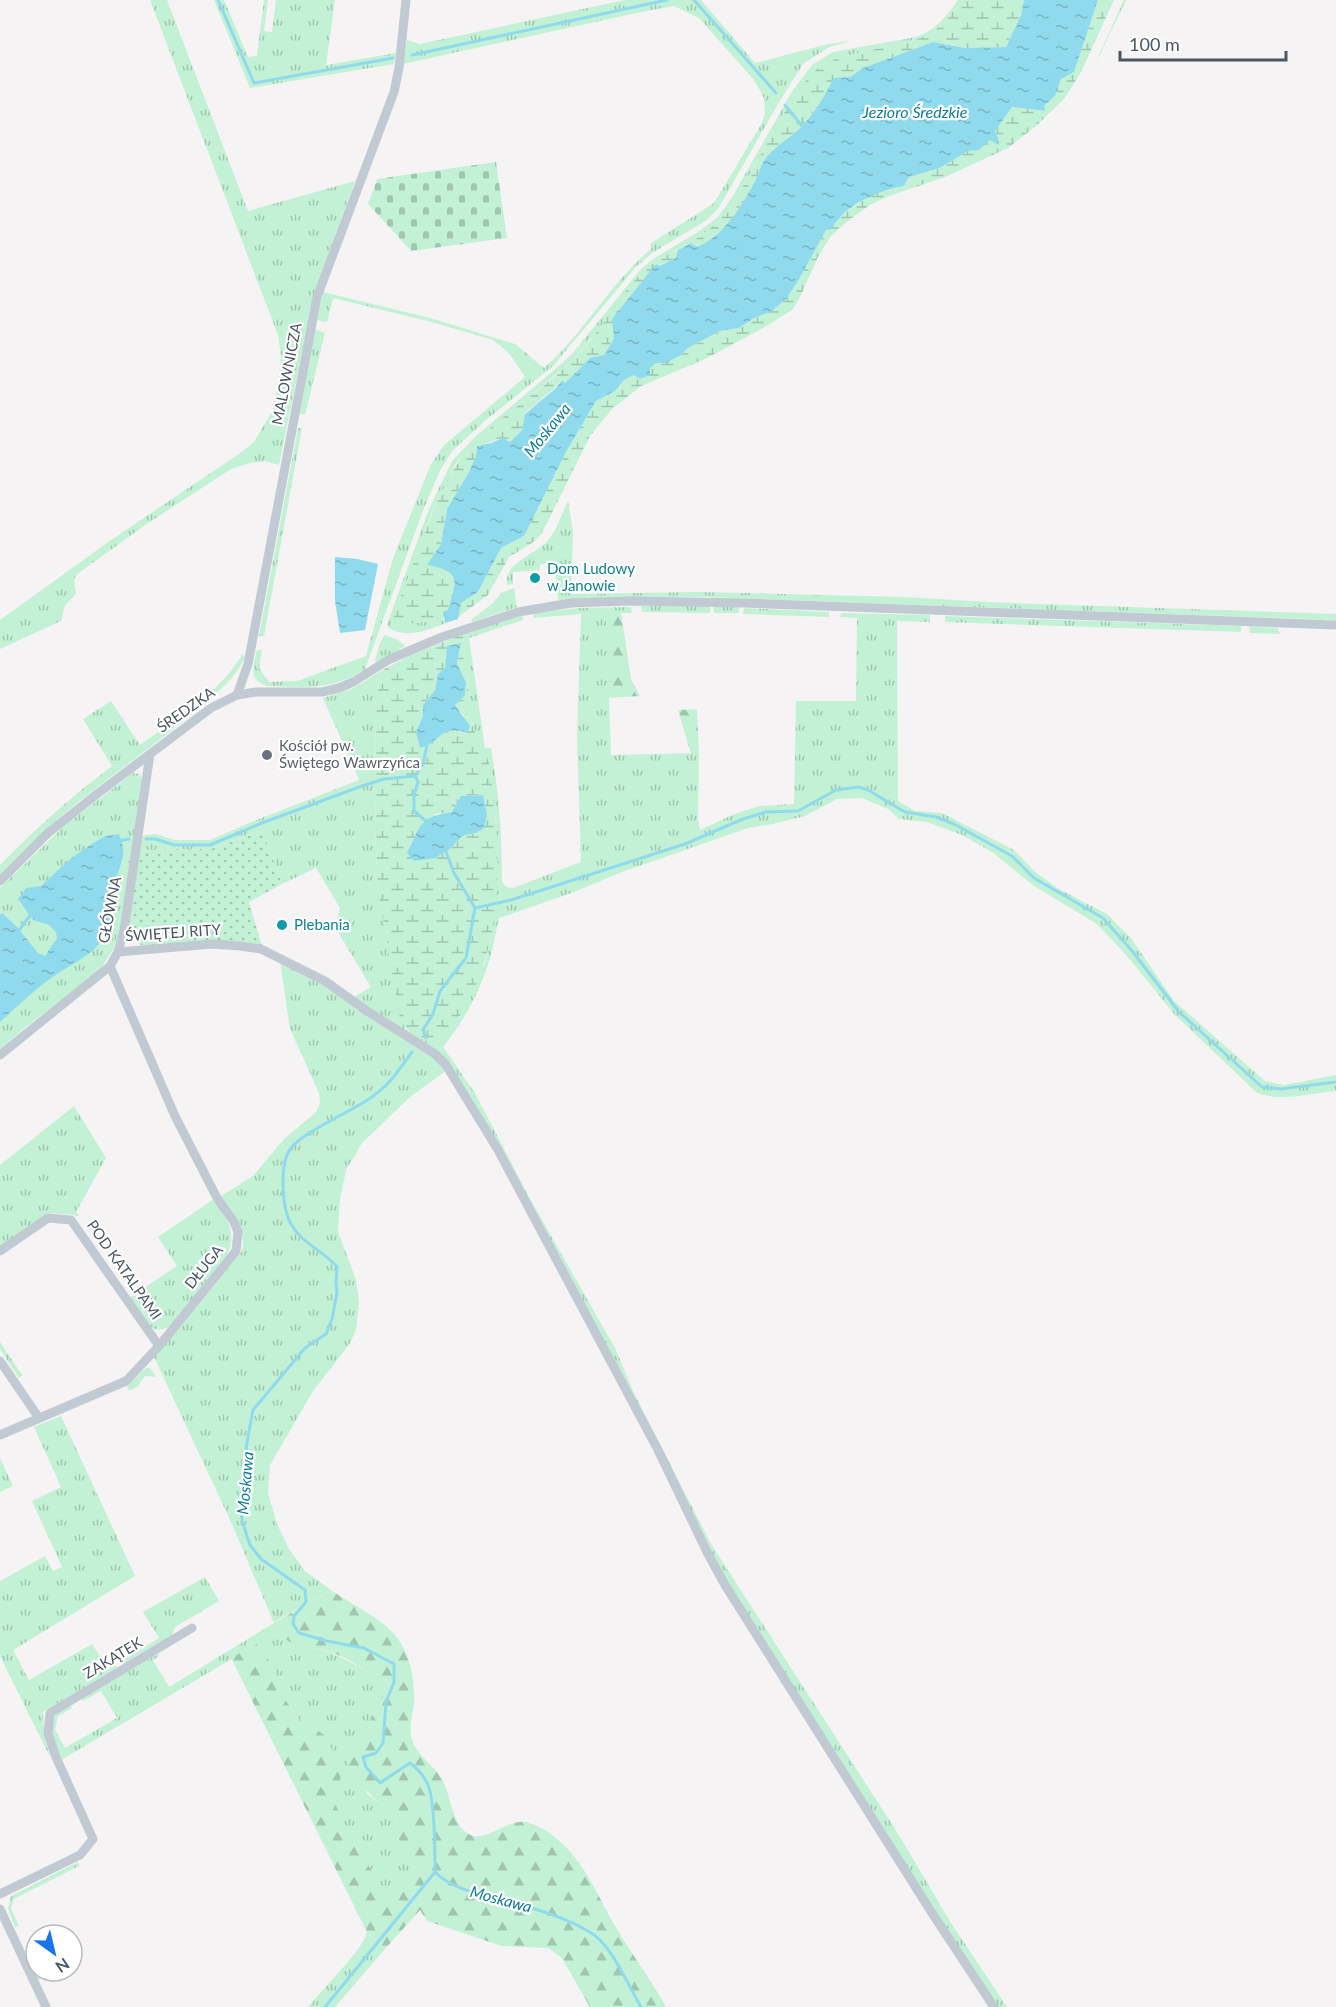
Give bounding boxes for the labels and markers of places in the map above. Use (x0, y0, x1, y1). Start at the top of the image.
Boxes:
place label: Dom Ludowy w Janowie (547, 559, 635, 594)
marker: Dom Ludowy w Janowie (528, 571, 542, 585)
place label: Kościół pw. Świętego Wawrzyńca (279, 736, 420, 771)
marker: Kościół pw. Świętego Wawrzyńca (260, 748, 274, 762)
place label: Plebania (294, 915, 350, 933)
marker: Plebania (275, 918, 289, 932)

